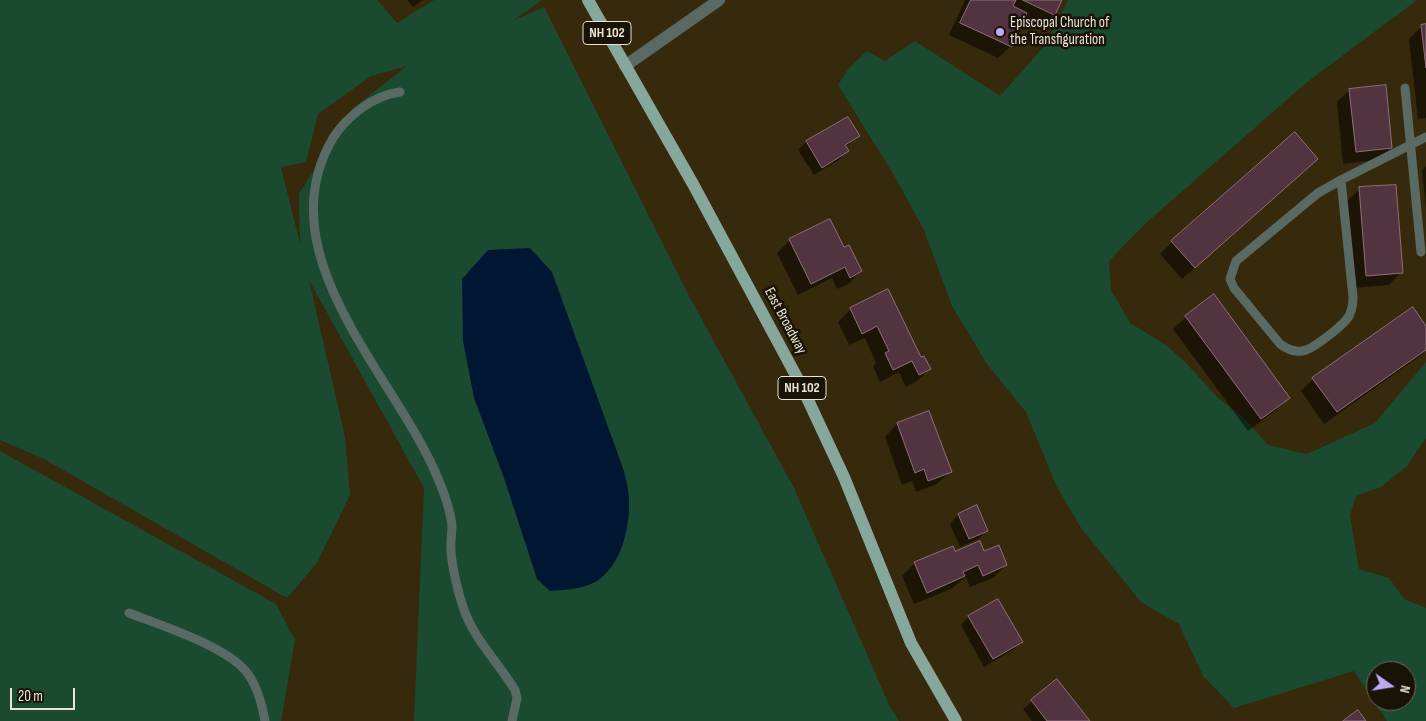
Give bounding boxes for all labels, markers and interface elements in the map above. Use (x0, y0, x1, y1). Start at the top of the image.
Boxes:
place label: Episcopal Church of the Transfiguration (1010, 14, 1109, 49)
road number: NH 102 (583, 22, 631, 44)
marker: Episcopal Church of the Transfiguration (994, 26, 1006, 38)
street label: East Broadway (760, 285, 810, 357)
road number: NH 102 (778, 376, 826, 399)
north arrow (1366, 661, 1416, 711)
scale bar (12, 678, 78, 710)
text: N (1396, 684, 1414, 695)
text: 20 m (18, 687, 43, 706)

